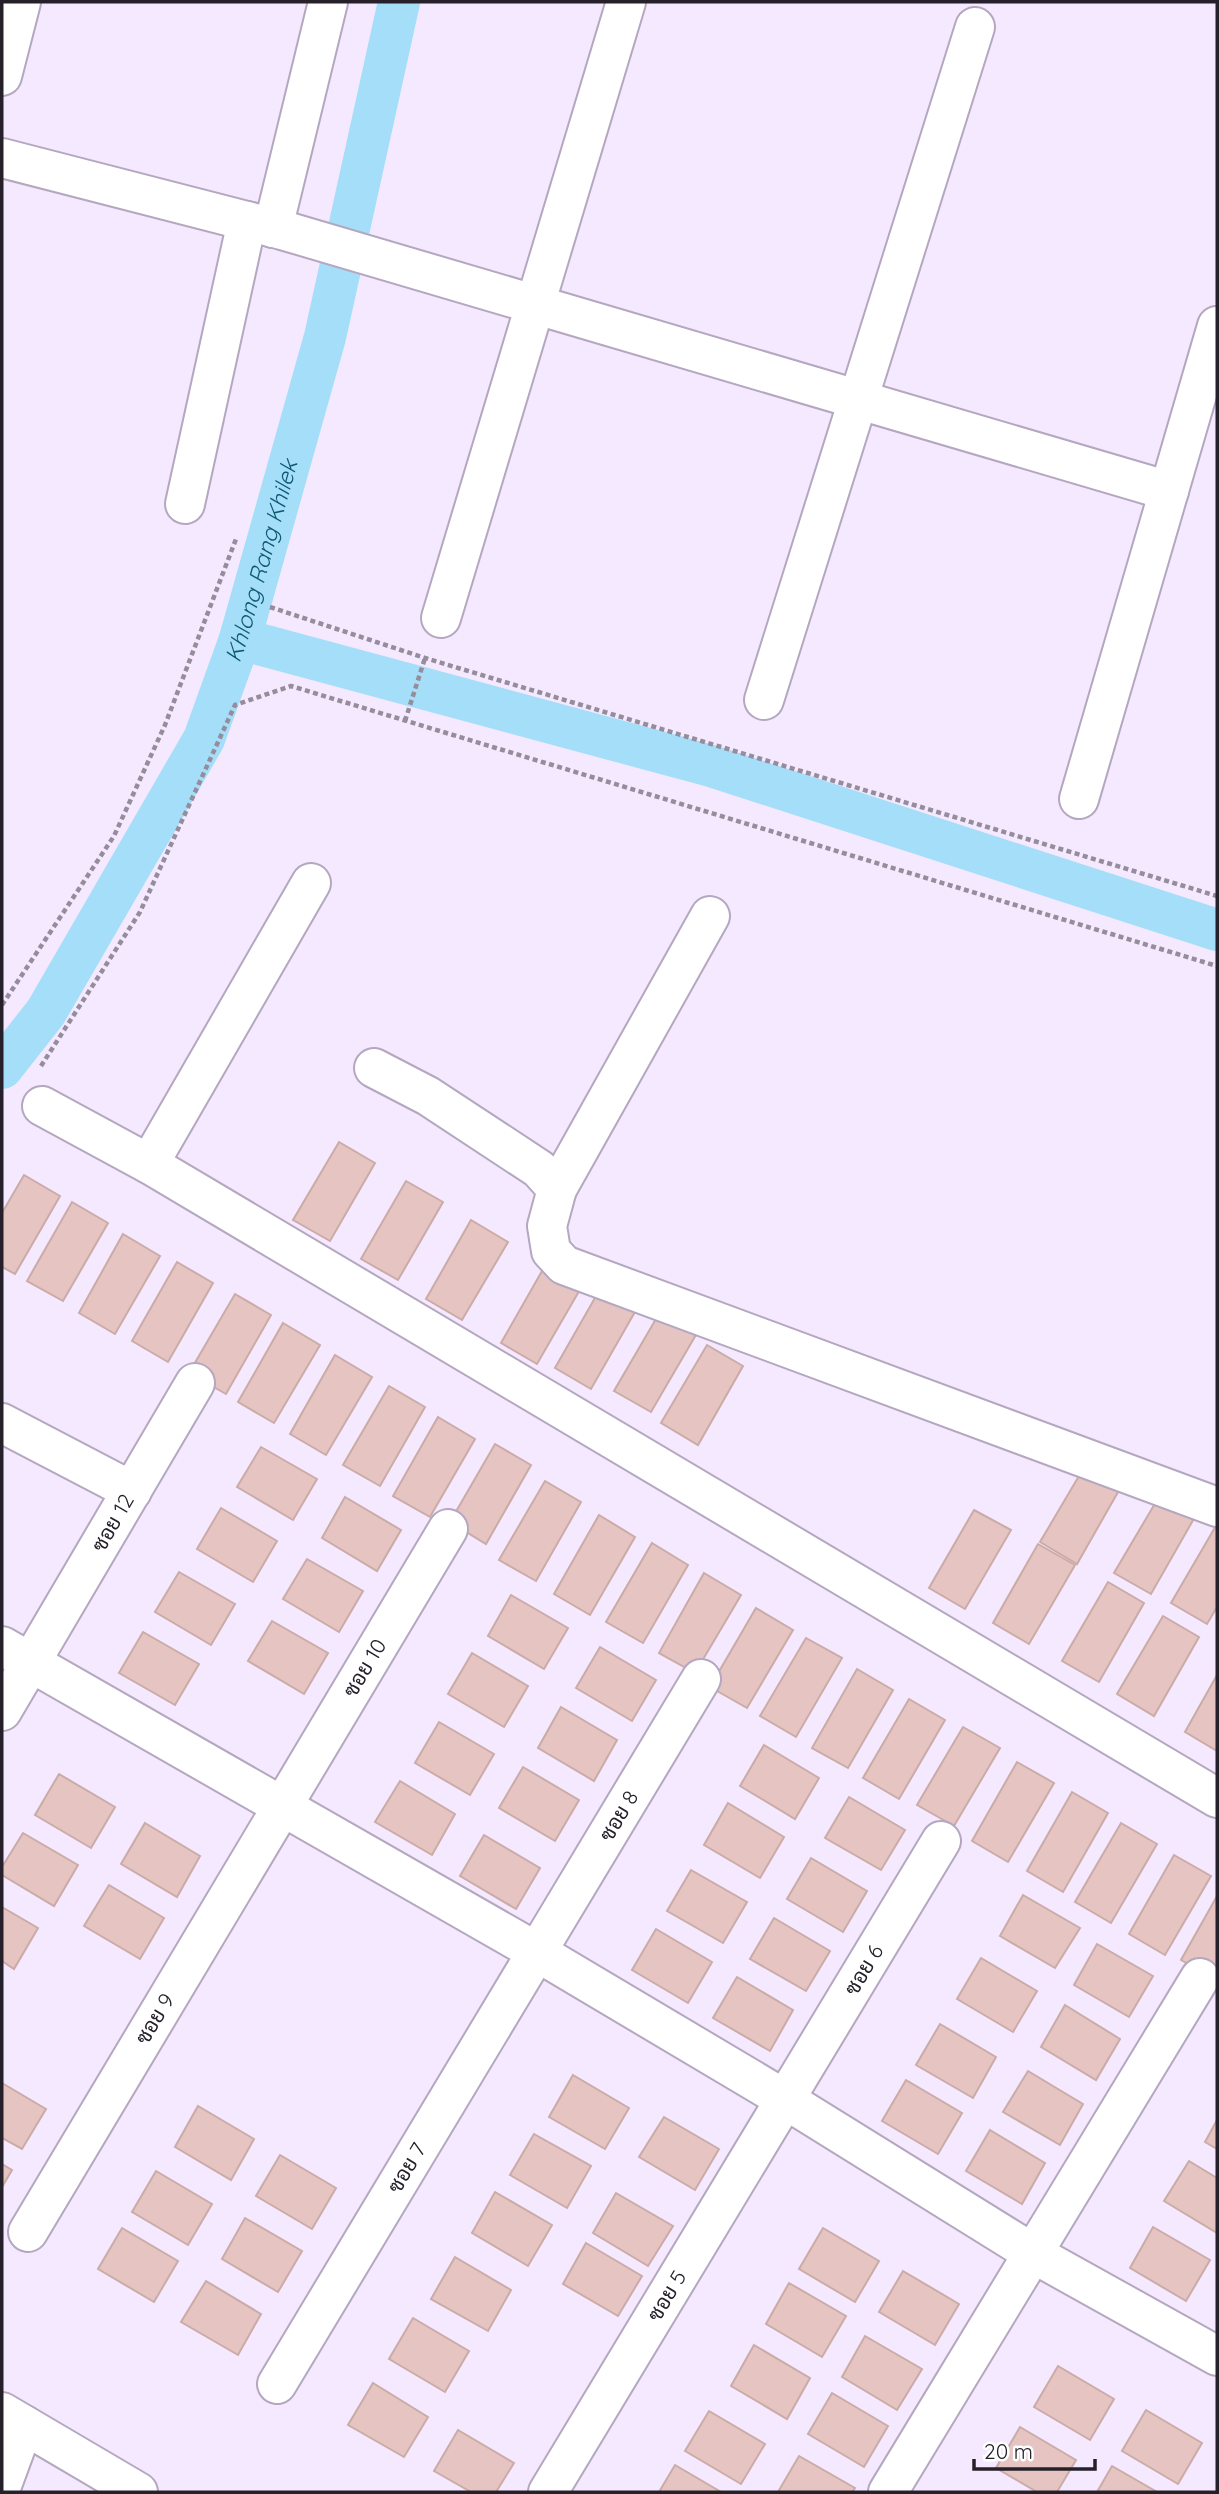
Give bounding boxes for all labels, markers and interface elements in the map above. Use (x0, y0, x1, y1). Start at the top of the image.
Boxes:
water label: Khlong Rang Khilek (218, 455, 304, 666)
street label: ซอย 12 (85, 1489, 139, 1556)
street label: ซอย 10 (337, 1634, 392, 1701)
street label: ซอย 8 (593, 1785, 643, 1845)
street label: ซอย 6 (838, 1940, 888, 1999)
street label: ซอย 9 (129, 1988, 179, 2049)
street label: ซอย 7 (381, 2138, 431, 2197)
street label: ซอย 5 (641, 2265, 691, 2326)
scale bar (974, 2428, 1095, 2472)
text: 20 m (984, 2438, 1033, 2464)

